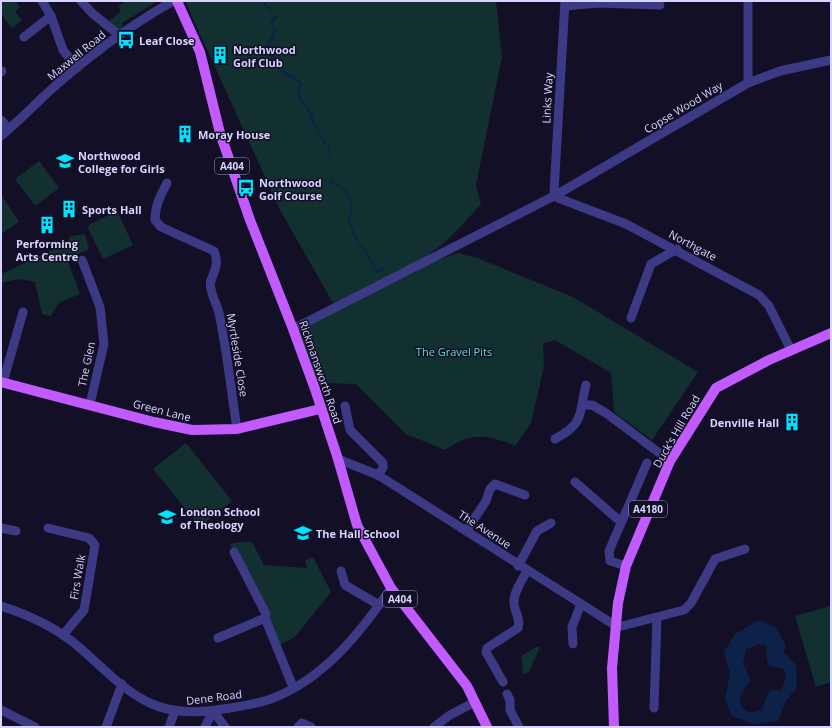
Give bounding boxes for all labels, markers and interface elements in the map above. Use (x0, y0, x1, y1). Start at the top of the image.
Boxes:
street label: Maxwell Road (44, 27, 108, 83)
bus stop icon: Leaf Close (116, 30, 136, 50)
place label: Leaf Close (139, 33, 195, 48)
place label: Northwood Golf Club (233, 42, 296, 70)
building icon: Northwood Golf Club (210, 45, 230, 65)
street label: Links Way (538, 72, 556, 124)
street label: Copse Wood Way (641, 77, 726, 136)
building icon: Moray House (175, 124, 195, 144)
place label: Moray House (198, 127, 271, 142)
place label: Northwood College for Girls (78, 148, 165, 176)
school or university icon: Northwood College for Girls (55, 151, 75, 171)
road number: A404 (215, 158, 249, 174)
place label: Northwood Golf Course (259, 175, 323, 203)
bus stop icon: Northwood Golf Course (236, 178, 256, 198)
building icon: Sports Hall (59, 199, 79, 219)
place label: Sports Hall (82, 202, 142, 217)
building icon: Performing Arts Centre (37, 215, 57, 235)
street label: Northgate (666, 226, 720, 264)
place label: Performing Arts Centre (16, 236, 79, 264)
street label: Myrtleside Close (224, 312, 252, 398)
street label: Rickmansworth Road (296, 318, 346, 426)
street label: The Glen (74, 340, 98, 388)
park label: The Gravel Pits (416, 344, 492, 359)
street label: Duck's Hill Road (649, 392, 703, 470)
street label: Green Lane (131, 396, 193, 424)
building icon: Denville Hall (782, 412, 802, 432)
place label: Denville Hall (710, 415, 779, 430)
road number: A4180 (629, 501, 667, 517)
place label: London School of Theology (180, 504, 260, 532)
street label: The Avenue (456, 506, 514, 552)
school or university icon: London School of Theology (157, 507, 177, 527)
school or university icon: The Hall School (293, 523, 313, 543)
place label: The Hall School (316, 526, 400, 541)
street label: Firs Walk (66, 553, 88, 601)
road number: A404 (383, 591, 417, 607)
street label: Dene Road (185, 686, 243, 708)

